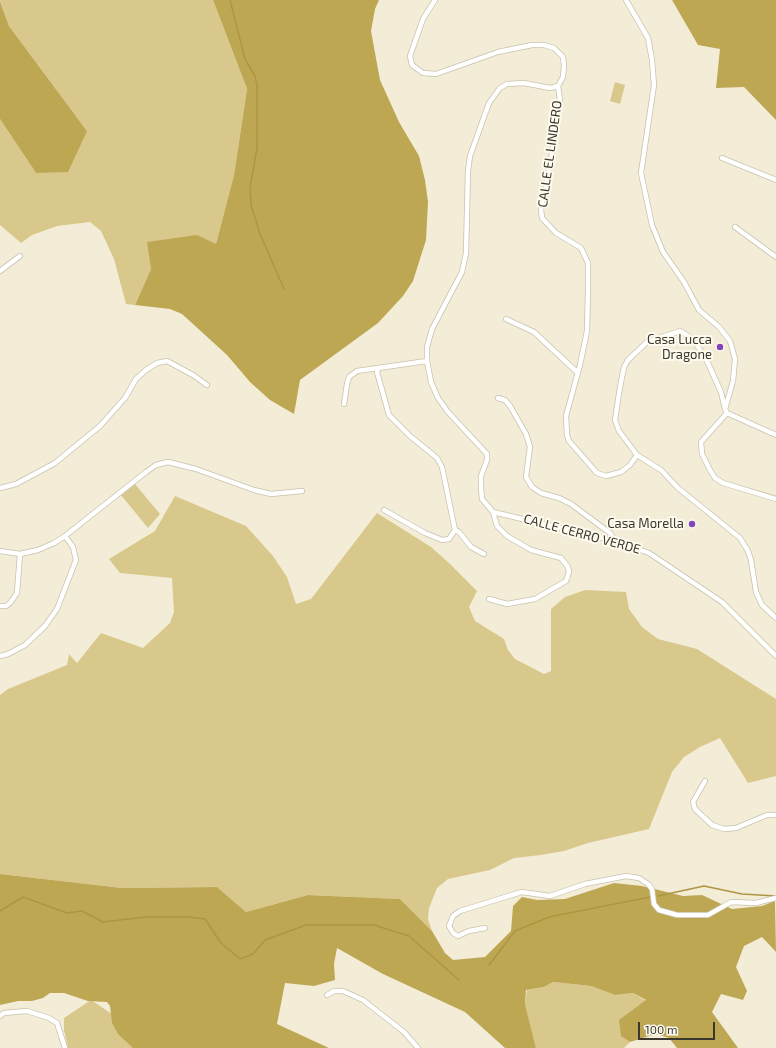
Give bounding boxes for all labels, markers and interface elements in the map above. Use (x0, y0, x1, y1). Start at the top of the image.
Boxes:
street label: CALLE EL LINDERO (535, 100, 565, 208)
place label: Casa Lucca Dragone (647, 332, 712, 363)
marker: Casa Lucca Dragone (715, 342, 725, 352)
street label: CALLE CERRO VERDE (522, 511, 642, 557)
place label: Casa Morella (607, 516, 684, 532)
marker: Casa Morella (687, 519, 697, 529)
scale bar (640, 1014, 717, 1040)
text: 100 m (645, 1022, 677, 1036)

